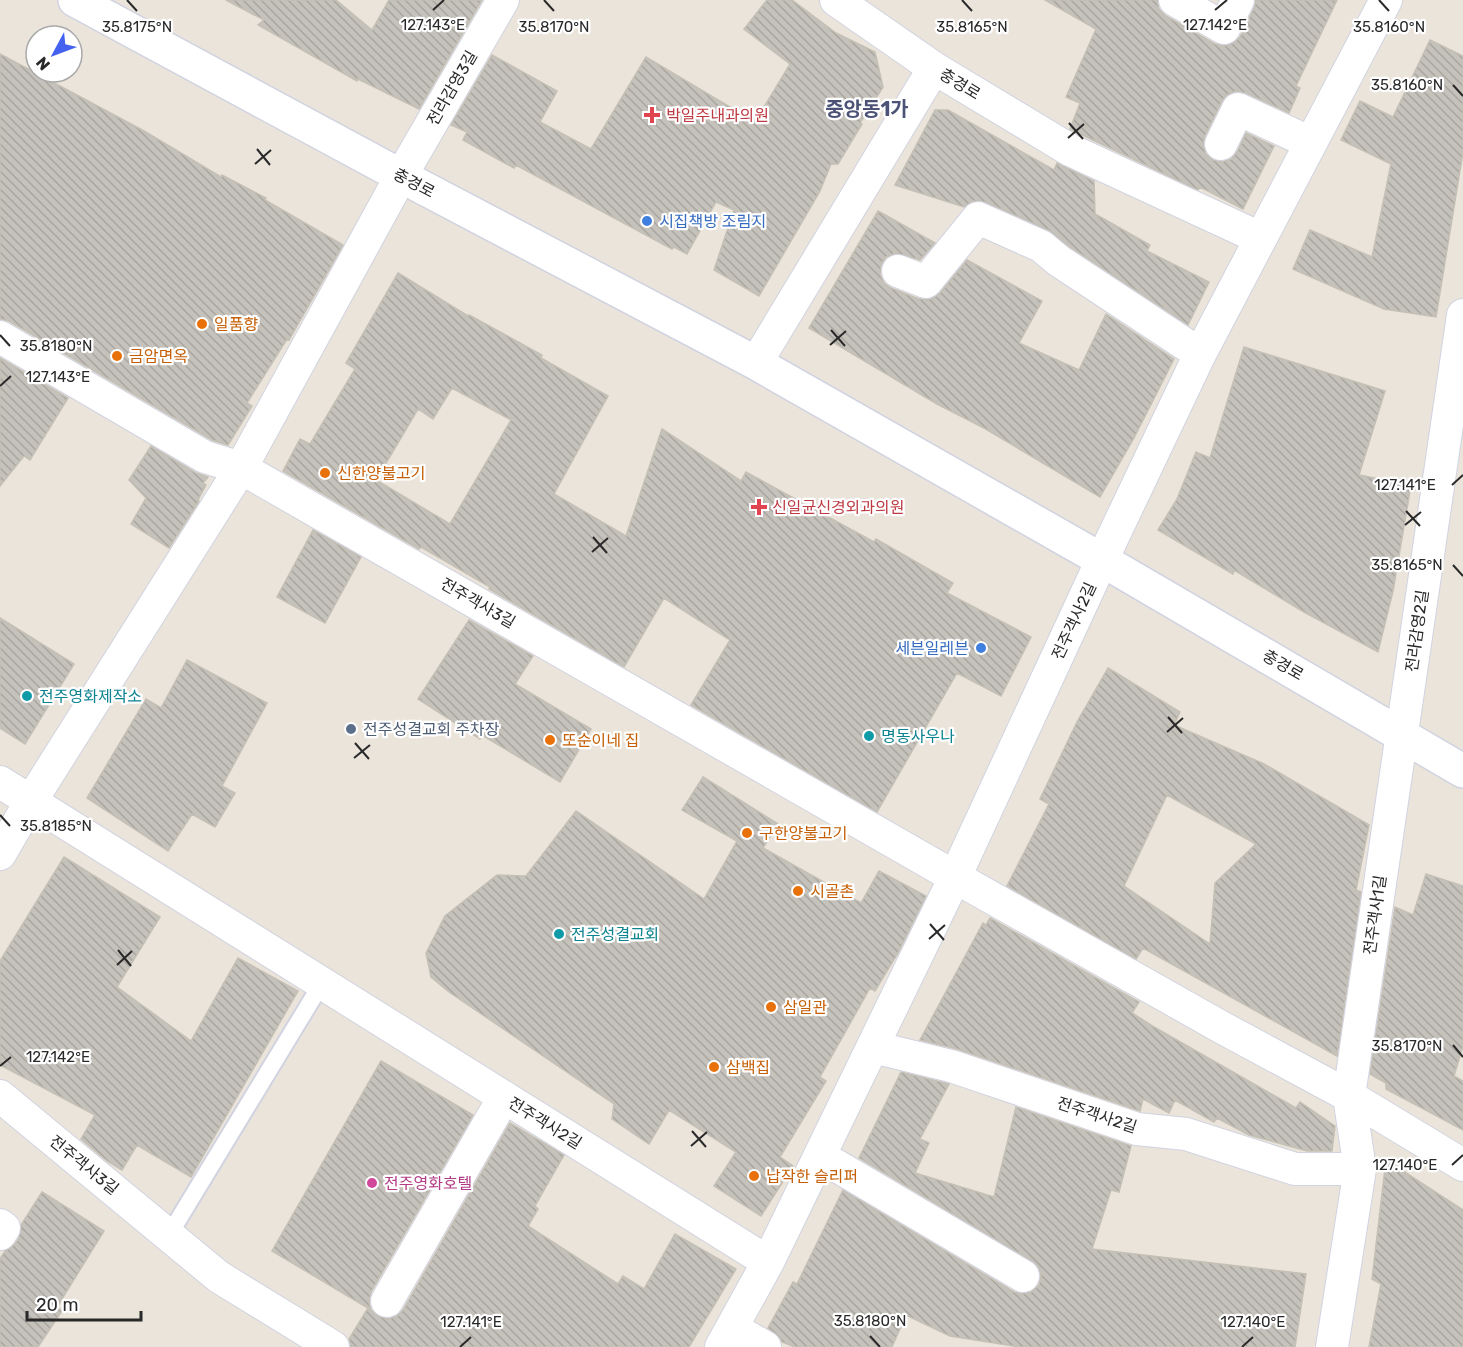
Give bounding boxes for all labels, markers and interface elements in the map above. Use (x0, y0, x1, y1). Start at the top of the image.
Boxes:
text: 127.143°E (401, 16, 465, 34)
text: 127.142°E (1183, 16, 1247, 34)
text: 35.8175°N (102, 18, 172, 36)
text: 35.8170°N (519, 18, 589, 36)
text: 35.8165°N (936, 18, 1008, 36)
text: 35.8160°N (1353, 18, 1425, 36)
north arrow (24, 24, 84, 84)
street label: 전라감영3길 (423, 47, 481, 129)
text: N (32, 53, 54, 74)
street label: 충경로 (936, 64, 984, 104)
text: 35.8160°N (1371, 76, 1443, 94)
district label: 중앙동1가 (825, 97, 909, 121)
marker: 박일주내과의원 (643, 106, 661, 124)
place label: 박일주내과의원 (666, 106, 769, 125)
street label: 충경로 (390, 164, 438, 202)
place label: 시집책방 조림지 (659, 212, 766, 231)
marker: 시집책방 조림지 (640, 214, 654, 228)
place label: 일품향 (214, 315, 258, 334)
marker: 일품향 (195, 317, 209, 331)
text: 35.8180°N (20, 337, 92, 355)
place label: 금암면옥 (129, 347, 188, 366)
marker: 금암면옥 (110, 349, 124, 363)
text: 127.143°E (26, 368, 90, 386)
place label: 신한양불고기 (337, 464, 425, 483)
marker: 신한양불고기 (318, 466, 332, 480)
text: 127.141°E (1374, 476, 1436, 494)
marker: 신일균신경외과의원 (750, 498, 768, 516)
place label: 신일균신경외과의원 (772, 498, 904, 517)
text: 35.8165°N (1371, 556, 1443, 574)
street label: 전주객사3길 (437, 574, 519, 632)
street label: 전주객사2길 (1048, 579, 1100, 663)
street label: 전라감영2길 (1402, 589, 1432, 673)
place label: 세븐일레븐 (895, 639, 969, 658)
marker: 세븐일레븐 (974, 641, 988, 655)
street label: 충경로 (1259, 646, 1307, 684)
place label: 전주영화제작소 (39, 687, 142, 706)
marker: 전주영화제작소 (20, 689, 34, 703)
place label: 전주성결교회 주차장 (363, 720, 500, 739)
marker: 전주성결교회 주차장 (344, 722, 358, 736)
place label: 명동사우나 (881, 727, 955, 746)
marker: 명동사우나 (862, 729, 876, 743)
place label: 또순이네 집 (562, 731, 640, 750)
marker: 또순이네 집 (543, 733, 557, 747)
text: 35.8185°N (20, 817, 92, 835)
place label: 구한양불고기 (759, 824, 847, 843)
marker: 구한양불고기 (740, 826, 754, 840)
street label: 전주객사1길 (1360, 874, 1390, 956)
place label: 시골촌 (810, 882, 854, 901)
marker: 시골촌 (791, 884, 805, 898)
place label: 전주성결교회 (571, 925, 659, 944)
marker: 전주성결교회 (552, 927, 566, 941)
place label: 삼일관 (783, 998, 827, 1017)
marker: 삼일관 (764, 1000, 778, 1014)
text: 35.8170°N (1372, 1037, 1442, 1055)
text: 127.142°E (26, 1048, 90, 1066)
place label: 삼백집 (726, 1058, 770, 1077)
marker: 삼백집 (707, 1060, 721, 1074)
street label: 전주객사2길 (505, 1093, 585, 1153)
street label: 전주객사2길 (1055, 1093, 1139, 1137)
street label: 전주객사3길 (46, 1131, 122, 1199)
text: 127.140°E (1373, 1156, 1437, 1174)
place label: 납작한 슬리퍼 (766, 1167, 858, 1186)
marker: 납작한 슬리퍼 (747, 1169, 761, 1183)
place label: 전주영화호텔 (384, 1174, 472, 1193)
marker: 전주영화호텔 (365, 1176, 379, 1190)
scale bar (27, 1284, 141, 1322)
text: 20 m (36, 1294, 78, 1316)
text: 35.8180°N (834, 1312, 906, 1330)
text: 127.141°E (440, 1313, 502, 1331)
text: 127.140°E (1221, 1313, 1285, 1331)

